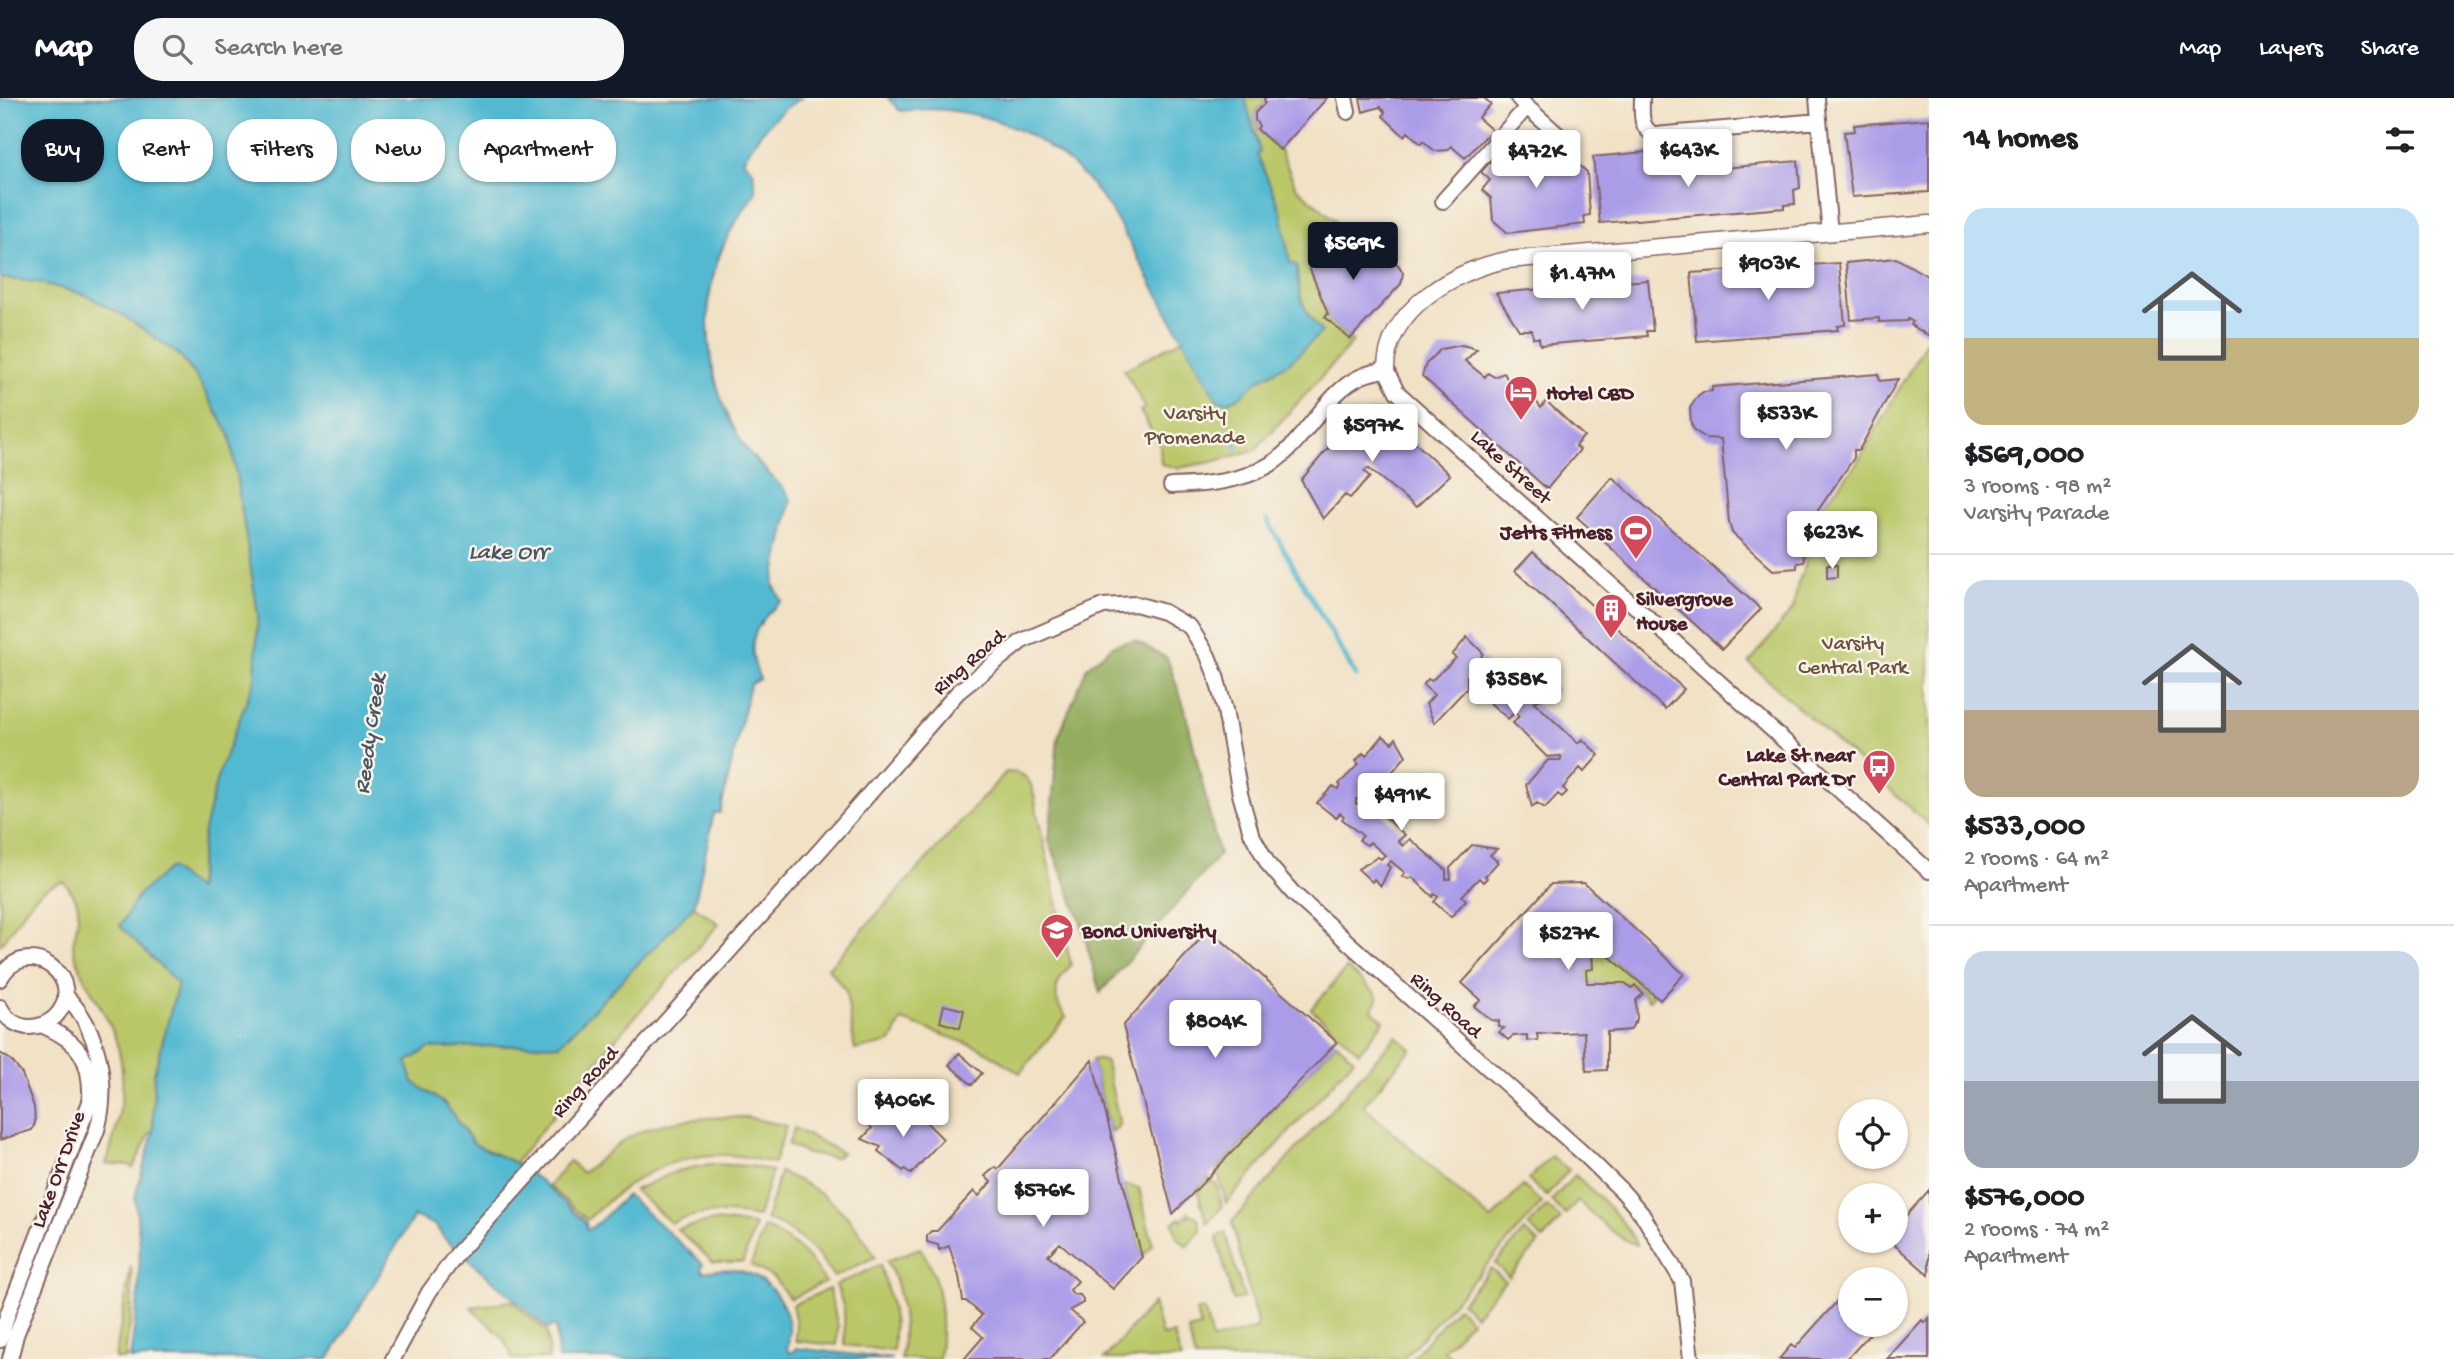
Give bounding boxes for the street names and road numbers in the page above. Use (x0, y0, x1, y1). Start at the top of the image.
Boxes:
street label: Lake Street (1464, 426, 1557, 513)
street label: Ring Road (929, 624, 1013, 702)
street label: Ring Road (1403, 968, 1487, 1047)
street label: Ring Road (548, 1041, 627, 1125)
street label: Lake Orr Drive (28, 1107, 93, 1232)

